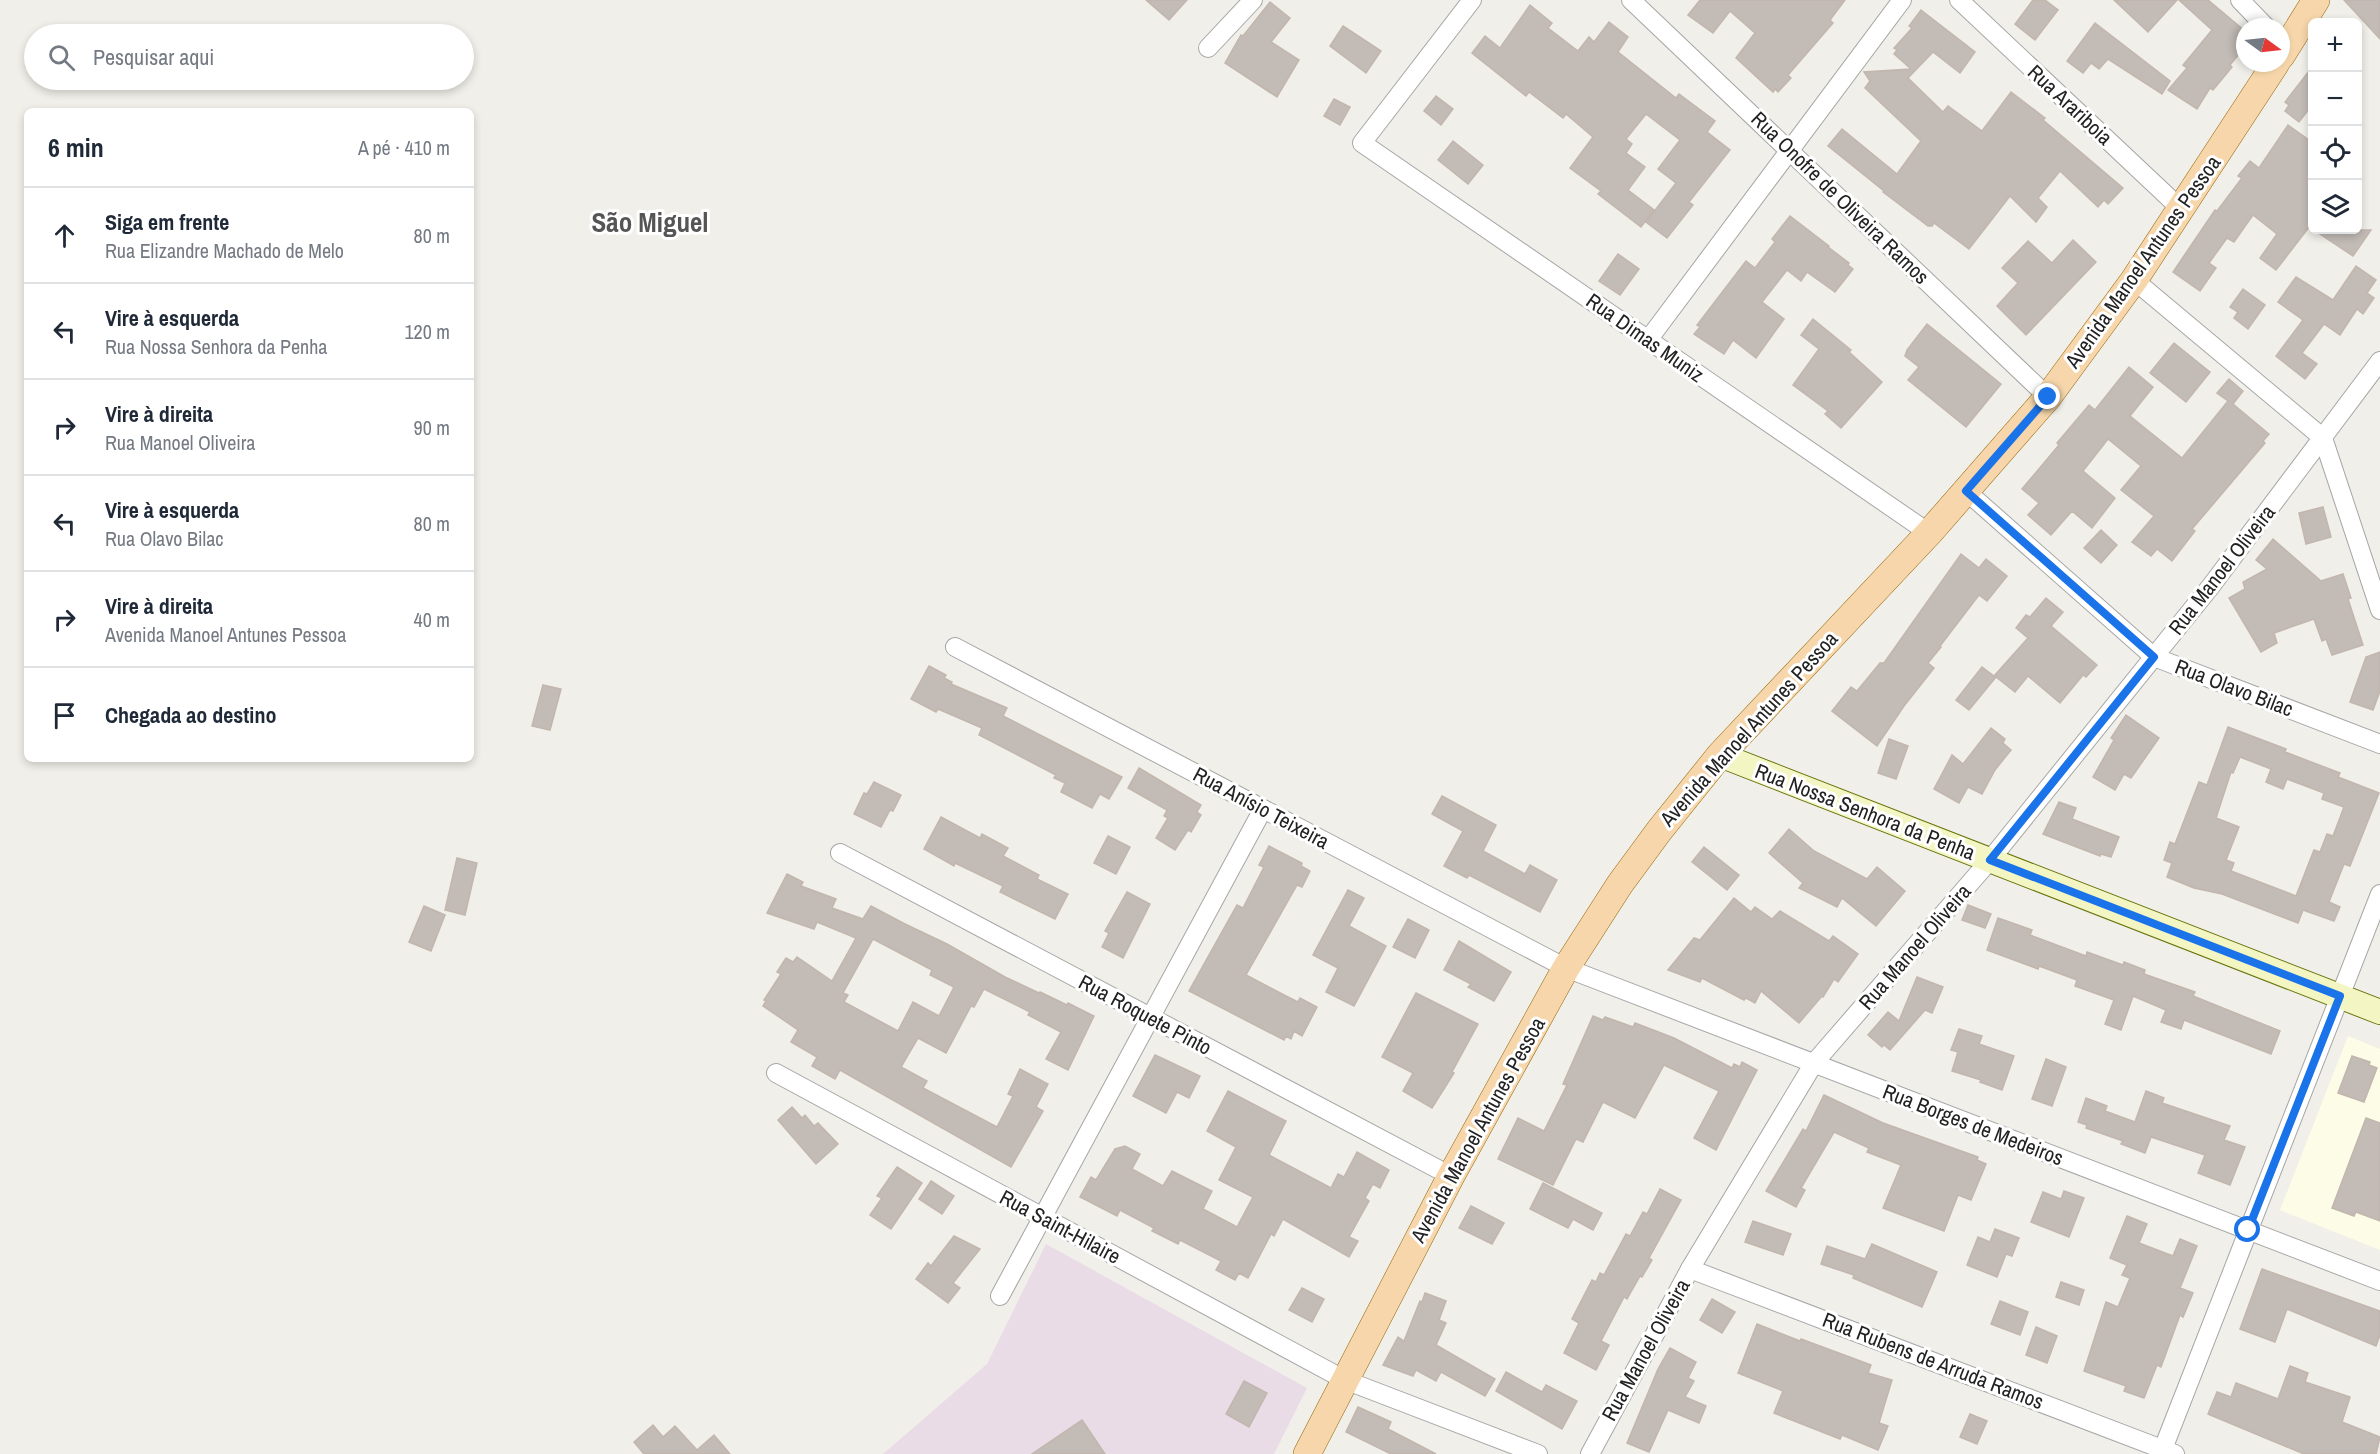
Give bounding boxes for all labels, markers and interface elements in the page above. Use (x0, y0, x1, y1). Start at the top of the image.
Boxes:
north arrow (2236, 18, 2290, 72)
map controls (2308, 18, 2362, 234)
button: + (2308, 18, 2362, 72)
search box (24, 24, 474, 90)
icon: search (45, 41, 78, 74)
text: Pesquisar aqui (93, 42, 214, 72)
street label: Rua Arariboia (2022, 58, 2119, 152)
button: − (2308, 72, 2362, 126)
street label: Rua Onofre de Oliveira Ramos (1745, 105, 1936, 291)
button: locate (2308, 126, 2362, 180)
text: 6 min (48, 130, 104, 165)
text: A pé · 410 m (358, 134, 450, 161)
street label: Avenida Manoel Antunes Pessoa (2057, 149, 2227, 375)
button: layers (2308, 180, 2362, 234)
district label: São Miguel (592, 204, 708, 240)
text: Siga em frente (105, 207, 229, 237)
icon: ahead (48, 219, 81, 252)
text: 80 m (414, 222, 450, 249)
text: Rua Elizandre Machado de Melo (105, 237, 344, 264)
street label: Rua Dimas Muniz (1581, 286, 1710, 389)
text: Vire à esquerda (105, 303, 239, 333)
icon: left (48, 315, 81, 348)
text: 120 m (404, 318, 450, 345)
text: Rua Nossa Senhora da Penha (105, 333, 327, 360)
route end (2034, 383, 2060, 409)
text: Vire à direita (105, 399, 213, 429)
icon: right (48, 411, 81, 444)
text: 90 m (414, 414, 450, 441)
text: Rua Manoel Oliveira (105, 429, 255, 456)
text: Vire à esquerda (105, 495, 239, 525)
street label: Rua Manoel Oliveira (2162, 498, 2282, 641)
icon: left (48, 507, 81, 540)
text: 80 m (414, 510, 450, 537)
text: Rua Olavo Bilac (105, 525, 224, 552)
text: Vire à direita (105, 591, 213, 621)
icon: right (48, 603, 81, 636)
text: 40 m (414, 606, 450, 633)
text: Avenida Manoel Antunes Pessoa (105, 621, 346, 648)
street label: Avenida Manoel Antunes Pessoa (1652, 624, 1844, 833)
street label: Rua Olavo Bilac (2171, 652, 2297, 723)
icon: arrive (48, 699, 81, 732)
text: Chegada ao destino (105, 700, 276, 730)
street label: Rua Nossa Senhora da Penha (1751, 756, 1980, 867)
street label: Rua Anísio Teixeira (1188, 760, 1335, 856)
street label: Rua Manoel Oliveira (1852, 877, 1978, 1016)
street label: Rua Roquete Pinto (1074, 967, 1217, 1062)
street label: Avenida Manoel Antunes Pessoa (1403, 1012, 1552, 1248)
street label: Rua Borges de Medeiros (1879, 1077, 2068, 1172)
street label: Rua Saint-Hilaire (995, 1183, 1126, 1271)
route start (2234, 1216, 2260, 1242)
street label: Rua Manoel Oliveira (1595, 1273, 1697, 1426)
street label: Rua Rubens de Arruda Ramos (1819, 1305, 2048, 1416)

